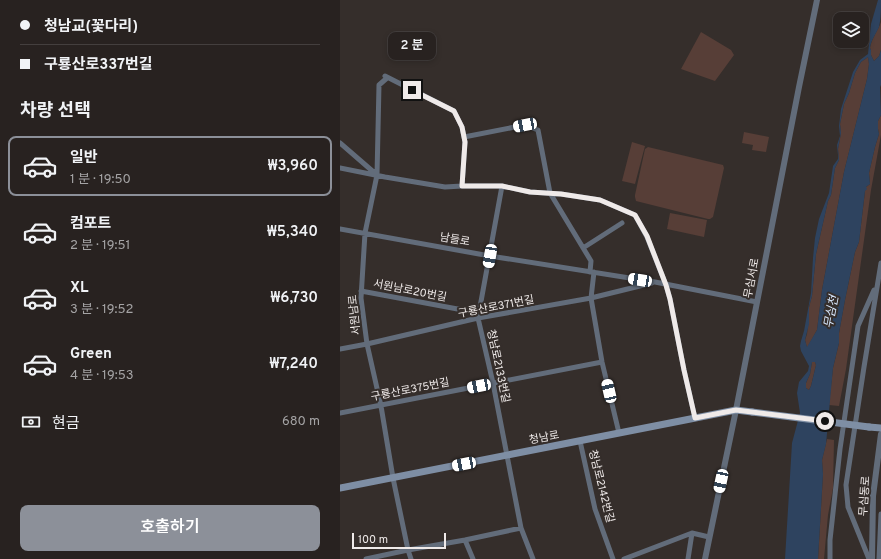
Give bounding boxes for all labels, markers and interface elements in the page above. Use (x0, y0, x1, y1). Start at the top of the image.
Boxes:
map controls (833, 12, 869, 48)
button: layers (833, 12, 869, 48)
text: 청남교(꽃다리) (44, 18, 138, 37)
callout: 2 분 (388, 32, 436, 60)
text: 2 분 (400, 38, 424, 54)
text: 구룡산로337번길 (44, 56, 153, 75)
route end (403, 81, 421, 99)
text: 차량 선택 (20, 100, 91, 123)
car (512, 117, 538, 133)
icon: car (22, 148, 58, 184)
text: 일반 (70, 149, 98, 168)
text: ₩3,960 (268, 157, 318, 176)
text: 1 분 · 19:50 (70, 172, 131, 188)
icon: car (22, 214, 58, 250)
text: 컴포트 (70, 215, 111, 234)
text: ₩5,340 (267, 223, 318, 242)
street label: 남들로 (439, 230, 471, 250)
text: 2 분 · 19:51 (70, 238, 130, 254)
car (482, 243, 498, 269)
street label: 무심서로 (741, 257, 763, 299)
car (627, 272, 653, 288)
street label: 서원남로20번길 (372, 277, 448, 305)
text: XL (70, 279, 88, 298)
icon: car (22, 280, 58, 316)
text: ₩6,730 (271, 289, 318, 308)
water label: 무심천 (821, 292, 843, 330)
street label: 구룡산로371번길 (457, 293, 535, 321)
street label: 서원남로 (346, 294, 364, 336)
text: 3 분 · 19:52 (70, 302, 133, 318)
street label: 청남로2133번길 (483, 328, 513, 404)
text: Green (70, 345, 112, 364)
icon: car (22, 346, 58, 382)
text: ₩7,240 (270, 355, 318, 374)
text: 4 분 · 19:53 (70, 368, 134, 384)
street label: 구룡산로375번길 (370, 375, 451, 404)
car (466, 378, 492, 394)
car (600, 378, 618, 404)
icon: cash (20, 411, 42, 433)
route start (816, 412, 834, 430)
text: 680 m (282, 414, 320, 430)
text: 현금 (52, 415, 80, 434)
street label: 청남로 (528, 428, 560, 448)
street label: 청남로2142번길 (585, 448, 617, 524)
car (451, 456, 477, 472)
car (713, 468, 729, 494)
street label: 무심동로 (857, 475, 873, 517)
button: 호출하기 (20, 505, 320, 551)
scale bar (352, 531, 446, 550)
text: 100 m (358, 533, 388, 547)

